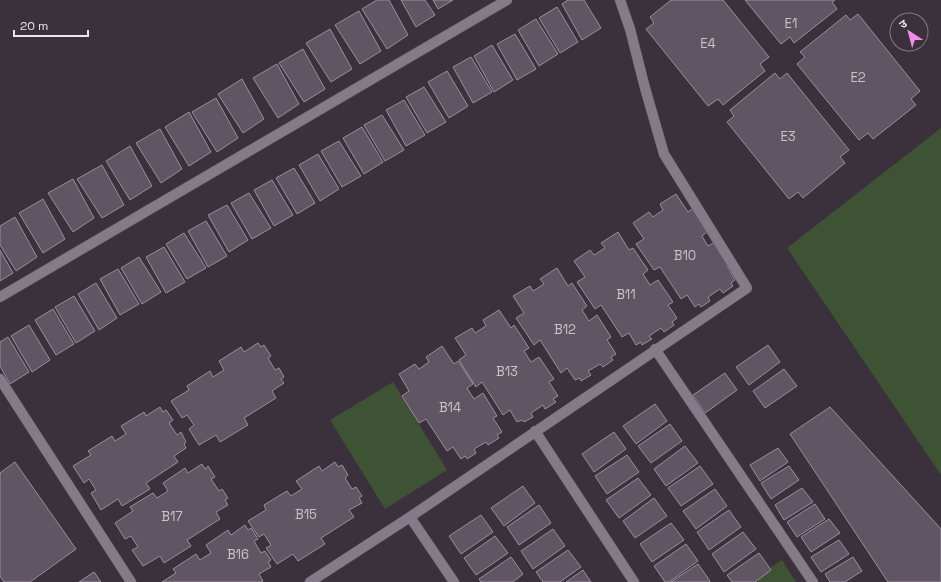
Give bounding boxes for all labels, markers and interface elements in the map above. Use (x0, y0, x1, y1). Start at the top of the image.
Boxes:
scale bar (14, 12, 88, 38)
north arrow (889, 12, 929, 52)
house number: E1 (785, 15, 797, 32)
text: उ (896, 16, 910, 31)
text: 20 m (20, 18, 48, 34)
house number: E4 (700, 35, 716, 52)
house number: E2 (850, 69, 866, 86)
house number: E3 (780, 128, 796, 145)
house number: B10 (674, 247, 696, 264)
house number: B11 (616, 286, 636, 303)
house number: B12 (554, 321, 576, 338)
house number: B13 (496, 363, 518, 380)
house number: B14 (439, 399, 461, 416)
house number: B15 (295, 506, 317, 523)
house number: B17 (161, 508, 183, 525)
house number: B16 (227, 546, 249, 563)

